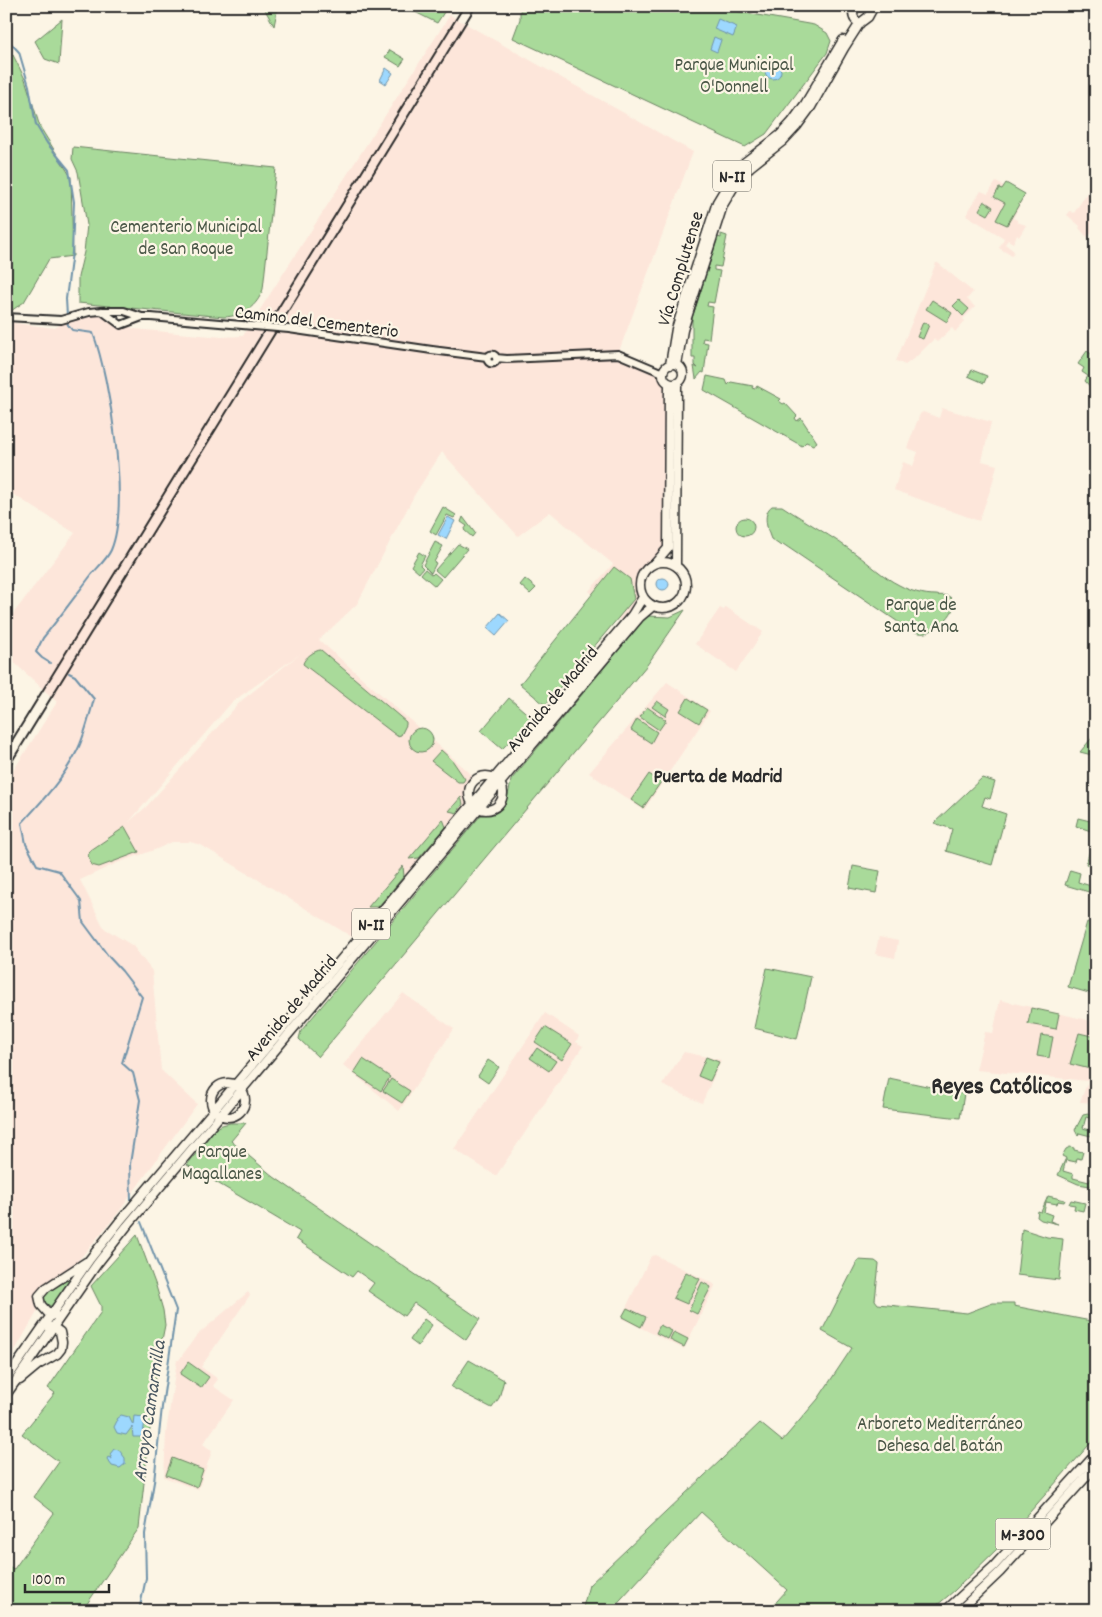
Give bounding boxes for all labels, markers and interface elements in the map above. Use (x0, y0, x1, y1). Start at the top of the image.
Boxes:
park label: Parque Municipal O'Donnell (675, 53, 794, 102)
road number: N-II (713, 160, 751, 192)
street label: Vía Complutense (652, 208, 713, 330)
park label: Cementerio Municipal de San Roque (110, 215, 262, 264)
street label: Camino del Cementerio (233, 300, 400, 347)
park label: Parque de Santa Ana (884, 593, 959, 642)
street label: Avenida de Madrid (501, 641, 606, 759)
district label: Puerta de Madrid (654, 764, 782, 792)
road number: N-II (352, 909, 390, 940)
street label: Avenida de Madrid (240, 950, 345, 1068)
district label: Reyes Católicos (931, 1071, 1073, 1105)
park label: Parque Magallanes (182, 1140, 262, 1189)
water label: Arroyo Camarmilla (127, 1337, 175, 1484)
park label: Arboreto Mediterráneo Dehesa del Batán (857, 1412, 1023, 1461)
road number: M-300 (996, 1518, 1050, 1550)
scale bar (25, 1562, 109, 1594)
text: 100 m (32, 1570, 65, 1592)

